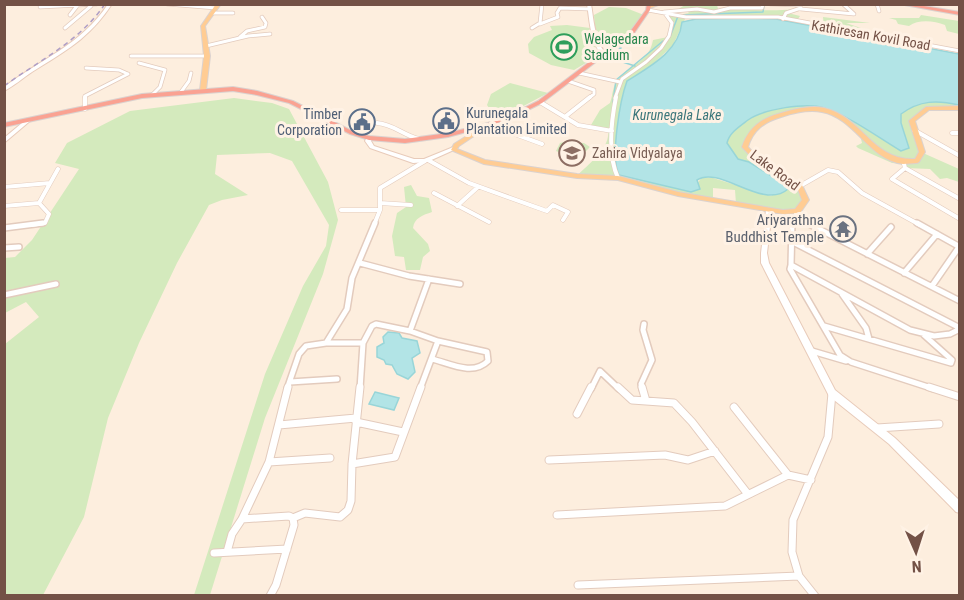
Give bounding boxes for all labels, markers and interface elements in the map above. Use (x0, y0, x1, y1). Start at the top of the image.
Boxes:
street label: Kathiresan Kovil Road (810, 17, 932, 53)
place label: Welagedara Stadium (584, 31, 649, 63)
sports icon: Welagedara Stadium (549, 32, 579, 62)
place label: Kurunegala Plantation Limited (466, 105, 567, 137)
place label: Timber Corporation (277, 106, 342, 138)
public building icon: Kurunegala Plantation Limited (431, 106, 461, 136)
public building icon: Timber Corporation (347, 107, 377, 137)
water label: Kurunegala Lake (633, 107, 721, 123)
school or university icon: Zahira Vidyalaya (557, 138, 587, 168)
place label: Zahira Vidyalaya (592, 145, 683, 161)
street label: Lake Road (747, 146, 803, 194)
place label: Ariyarathna Buddhist Temple (725, 211, 824, 246)
temple icon: Ariyarathna Buddhist Temple (828, 214, 858, 244)
north arrow (886, 522, 946, 582)
text: N (911, 557, 922, 576)

